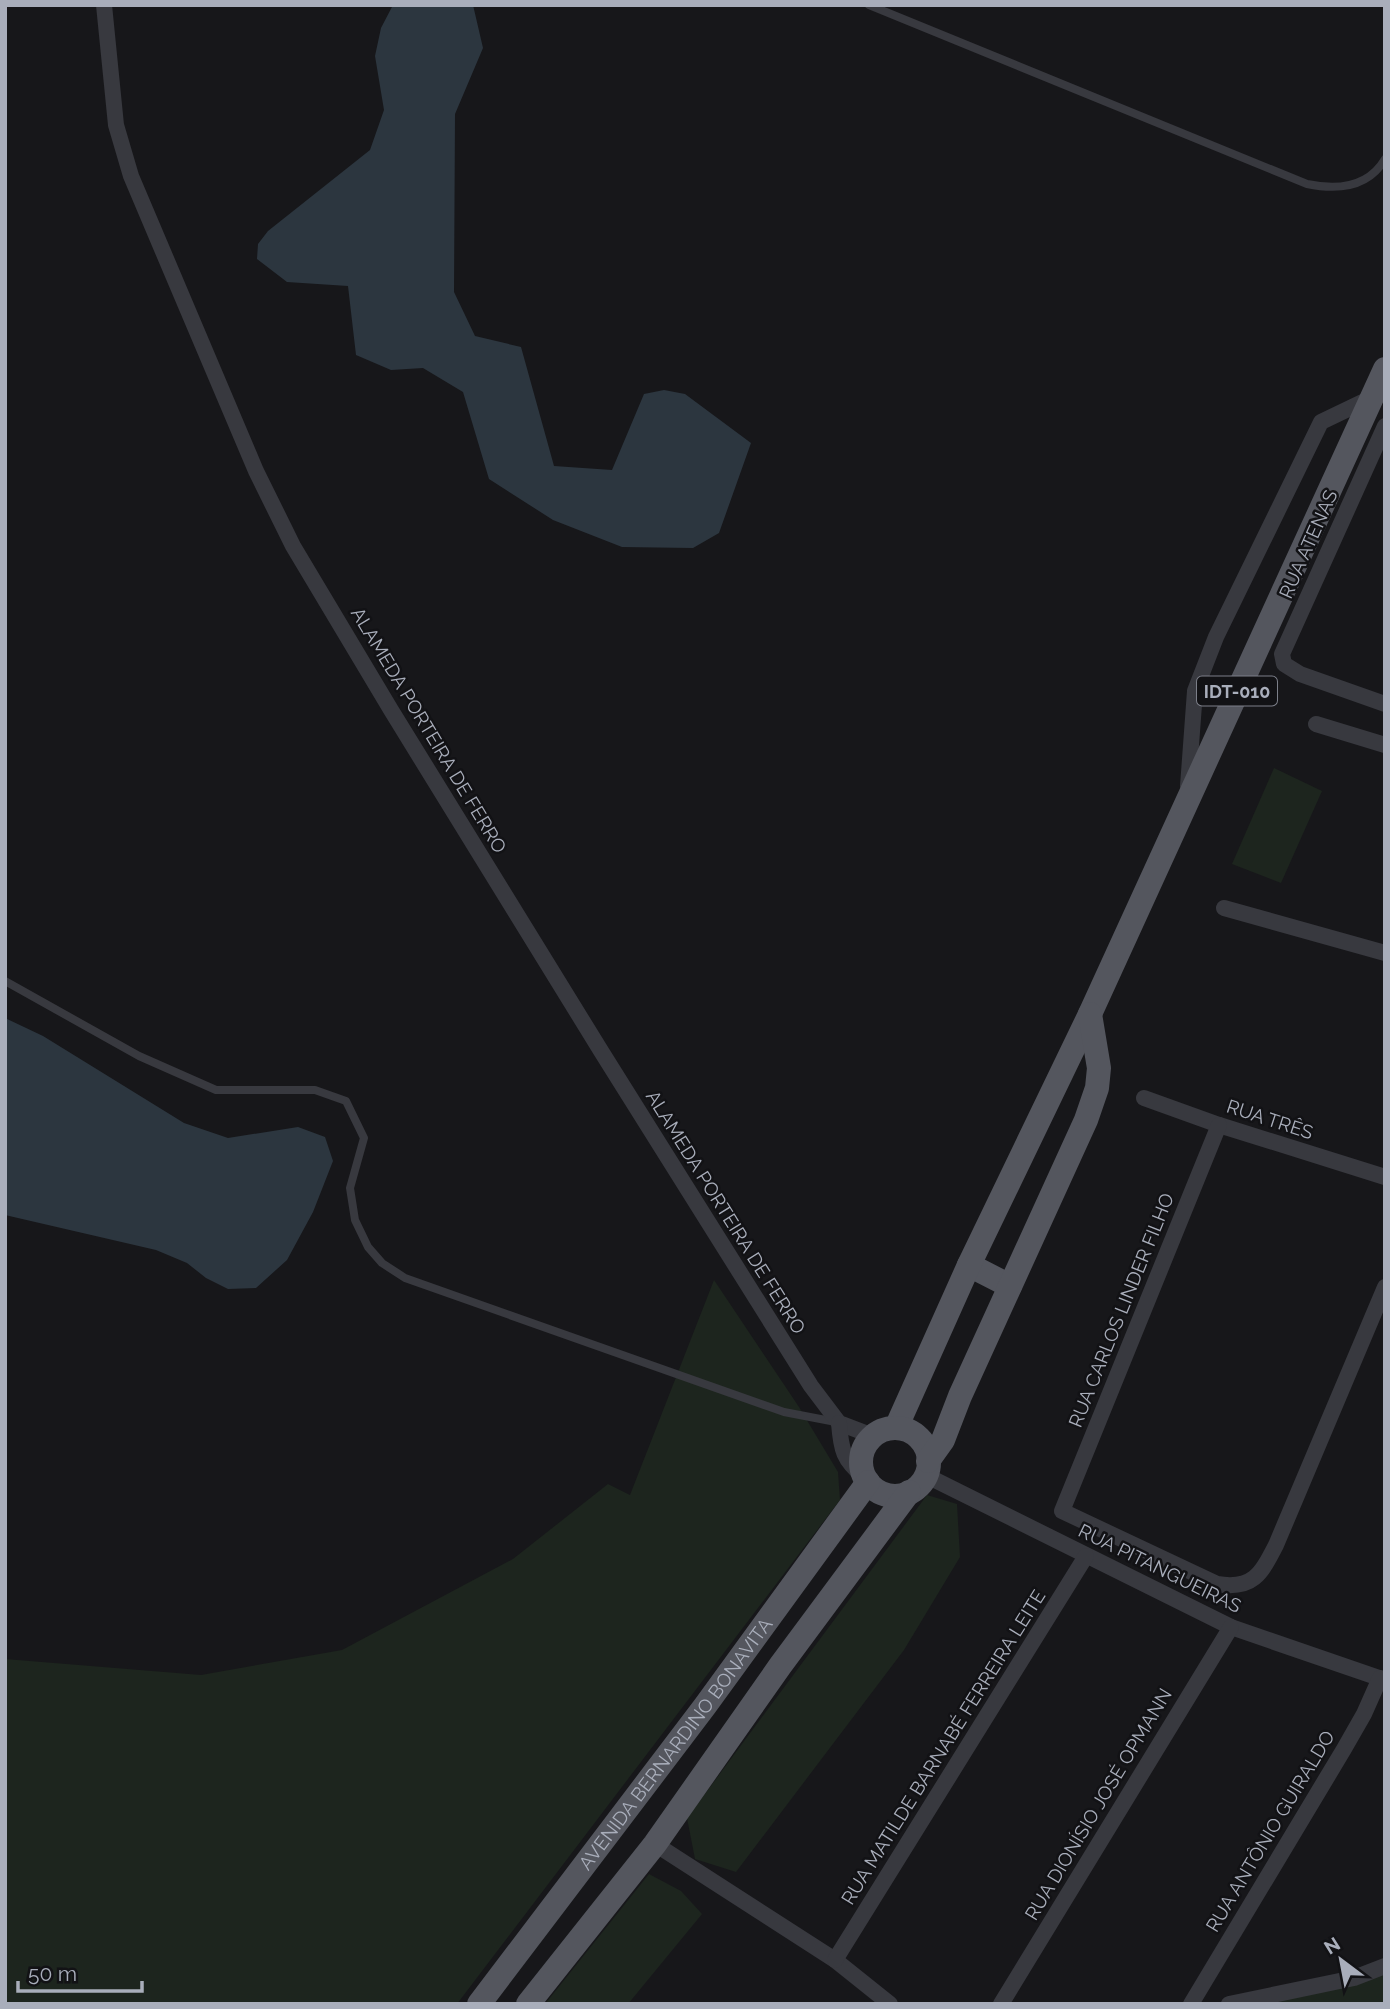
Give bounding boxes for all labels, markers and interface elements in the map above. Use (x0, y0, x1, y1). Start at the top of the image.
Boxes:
street label: RUA ATENAS (1274, 486, 1342, 602)
street label: ALAMEDA PORTEIRA DE FERRO (347, 603, 511, 857)
road number: IDT-010 (1197, 676, 1277, 706)
street label: ALAMEDA PORTEIRA DE FERRO (642, 1086, 810, 1338)
street label: RUA TRÊS (1224, 1095, 1316, 1143)
street label: RUA CARLOS LINDER FILHO (1064, 1190, 1178, 1430)
street label: RUA PITANGUEIRAS (1075, 1519, 1245, 1617)
street label: RUA MATILDE BARNABÉ FERREIRA LEITE (836, 1586, 1050, 1908)
street label: AVENIDA BERNARDINO BONAVITA (574, 1613, 777, 1874)
street label: RUA DIONÍSIO JOSÉ OPMANN (1020, 1684, 1176, 1924)
street label: RUA ANTÔNIO GUIRALDO (1201, 1726, 1339, 1936)
north arrow (1306, 1925, 1376, 1995)
text: N (1320, 1932, 1344, 1959)
scale bar (18, 1950, 142, 1994)
text: 50 m (28, 1961, 77, 1986)

